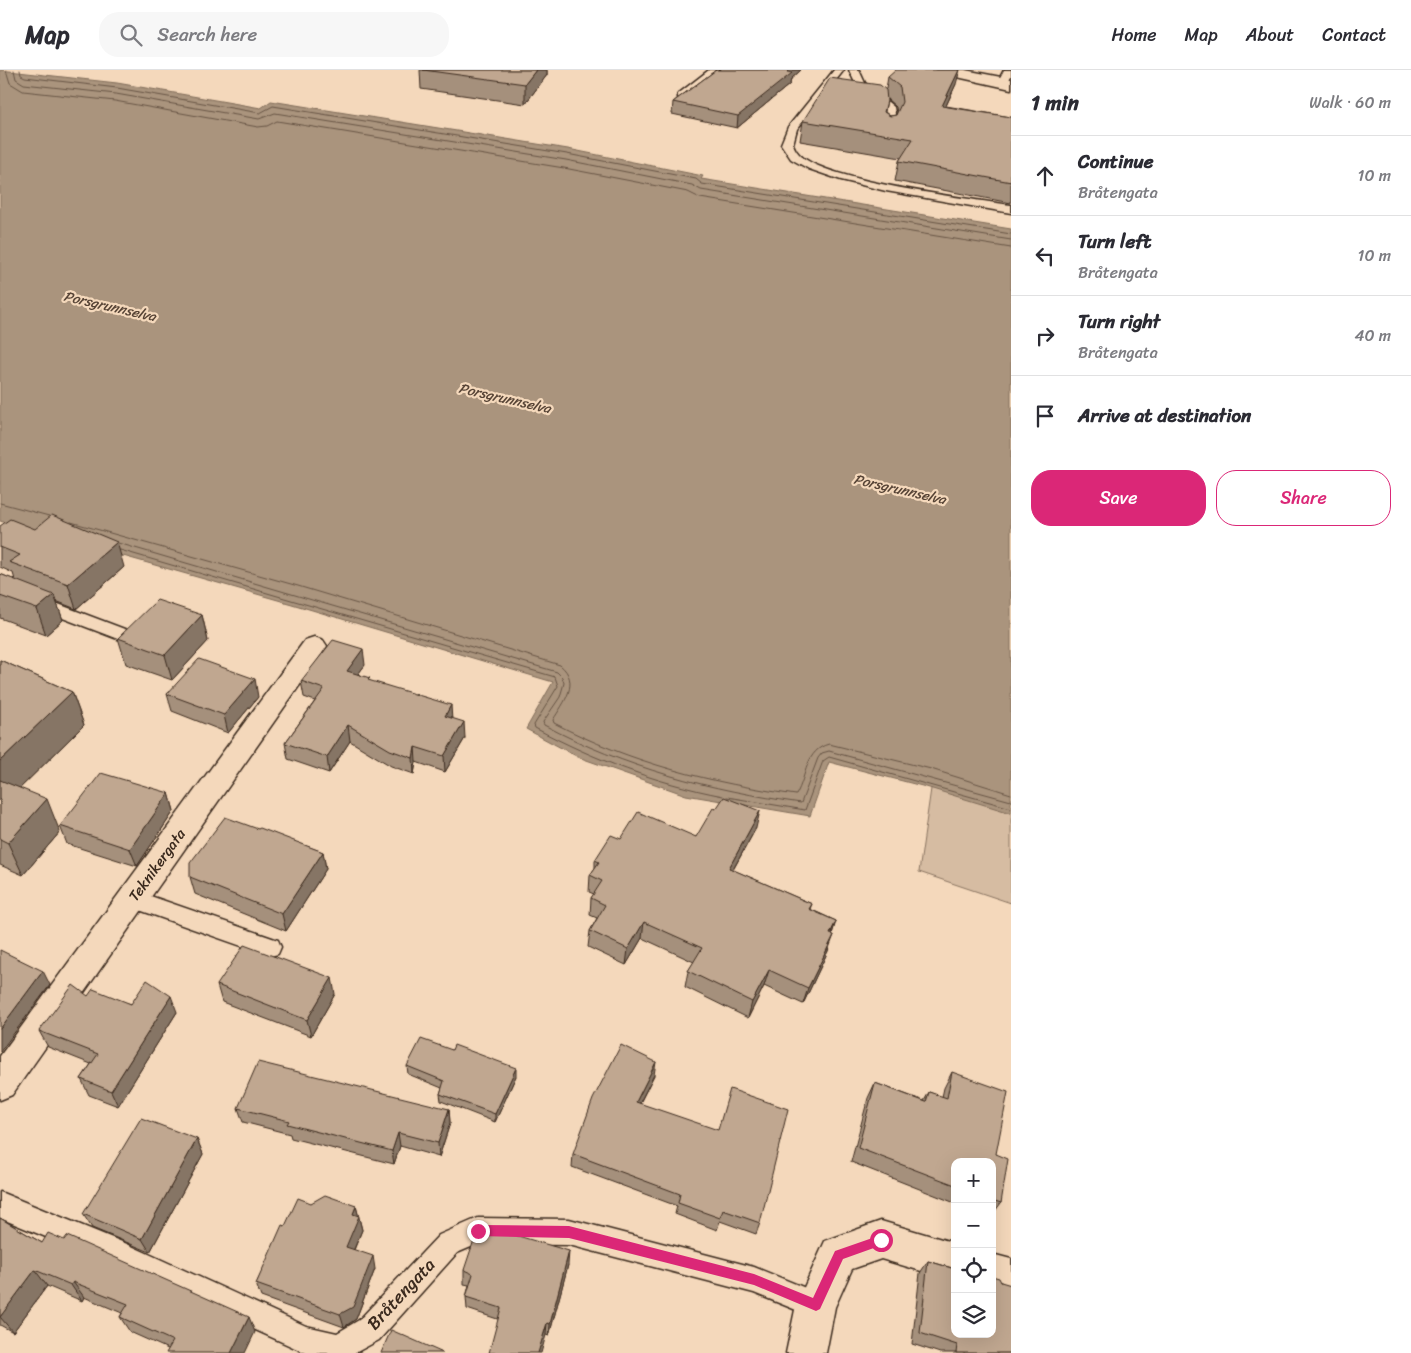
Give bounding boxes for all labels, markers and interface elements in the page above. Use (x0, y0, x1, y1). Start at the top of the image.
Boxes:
search box (99, 12, 449, 57)
text: Map (25, 14, 69, 56)
text: Search here (157, 18, 257, 51)
text: Home (1112, 19, 1157, 51)
text: Map (1185, 19, 1218, 51)
text: About (1246, 19, 1294, 51)
text: Contact (1322, 19, 1386, 51)
icon: search (117, 21, 145, 49)
text: 1 min (1031, 84, 1079, 122)
text: Walk · 60 m (1309, 88, 1391, 117)
text: Continue (1078, 145, 1154, 178)
text: 10 m (1358, 161, 1391, 190)
icon: ahead (1031, 162, 1059, 190)
text: Bråtengata (1078, 178, 1158, 207)
text: Turn left (1078, 225, 1151, 258)
text: 10 m (1358, 241, 1391, 270)
icon: left (1031, 242, 1059, 270)
text: Bråtengata (1078, 258, 1158, 287)
water label: Porsgrunnselva (61, 284, 159, 329)
text: Turn right (1078, 305, 1160, 338)
text: 40 m (1354, 321, 1391, 350)
icon: right (1031, 322, 1059, 350)
text: Bråtengata (1078, 338, 1158, 367)
water label: Porsgrunnselva (456, 376, 554, 421)
text: Arrive at destination (1078, 399, 1251, 432)
icon: arrive (1031, 402, 1059, 430)
water label: Porsgrunnselva (851, 467, 949, 512)
button: Save (1031, 470, 1206, 526)
button: Share (1216, 470, 1391, 526)
street label: Teknikergata (122, 823, 193, 907)
map controls (951, 1158, 996, 1338)
button: + (951, 1158, 996, 1203)
button: − (951, 1203, 996, 1248)
route end (467, 1220, 490, 1243)
route start (870, 1229, 893, 1252)
button: locate (951, 1248, 996, 1293)
street label: Bråtengata (359, 1250, 443, 1338)
button: layers (951, 1293, 996, 1338)

